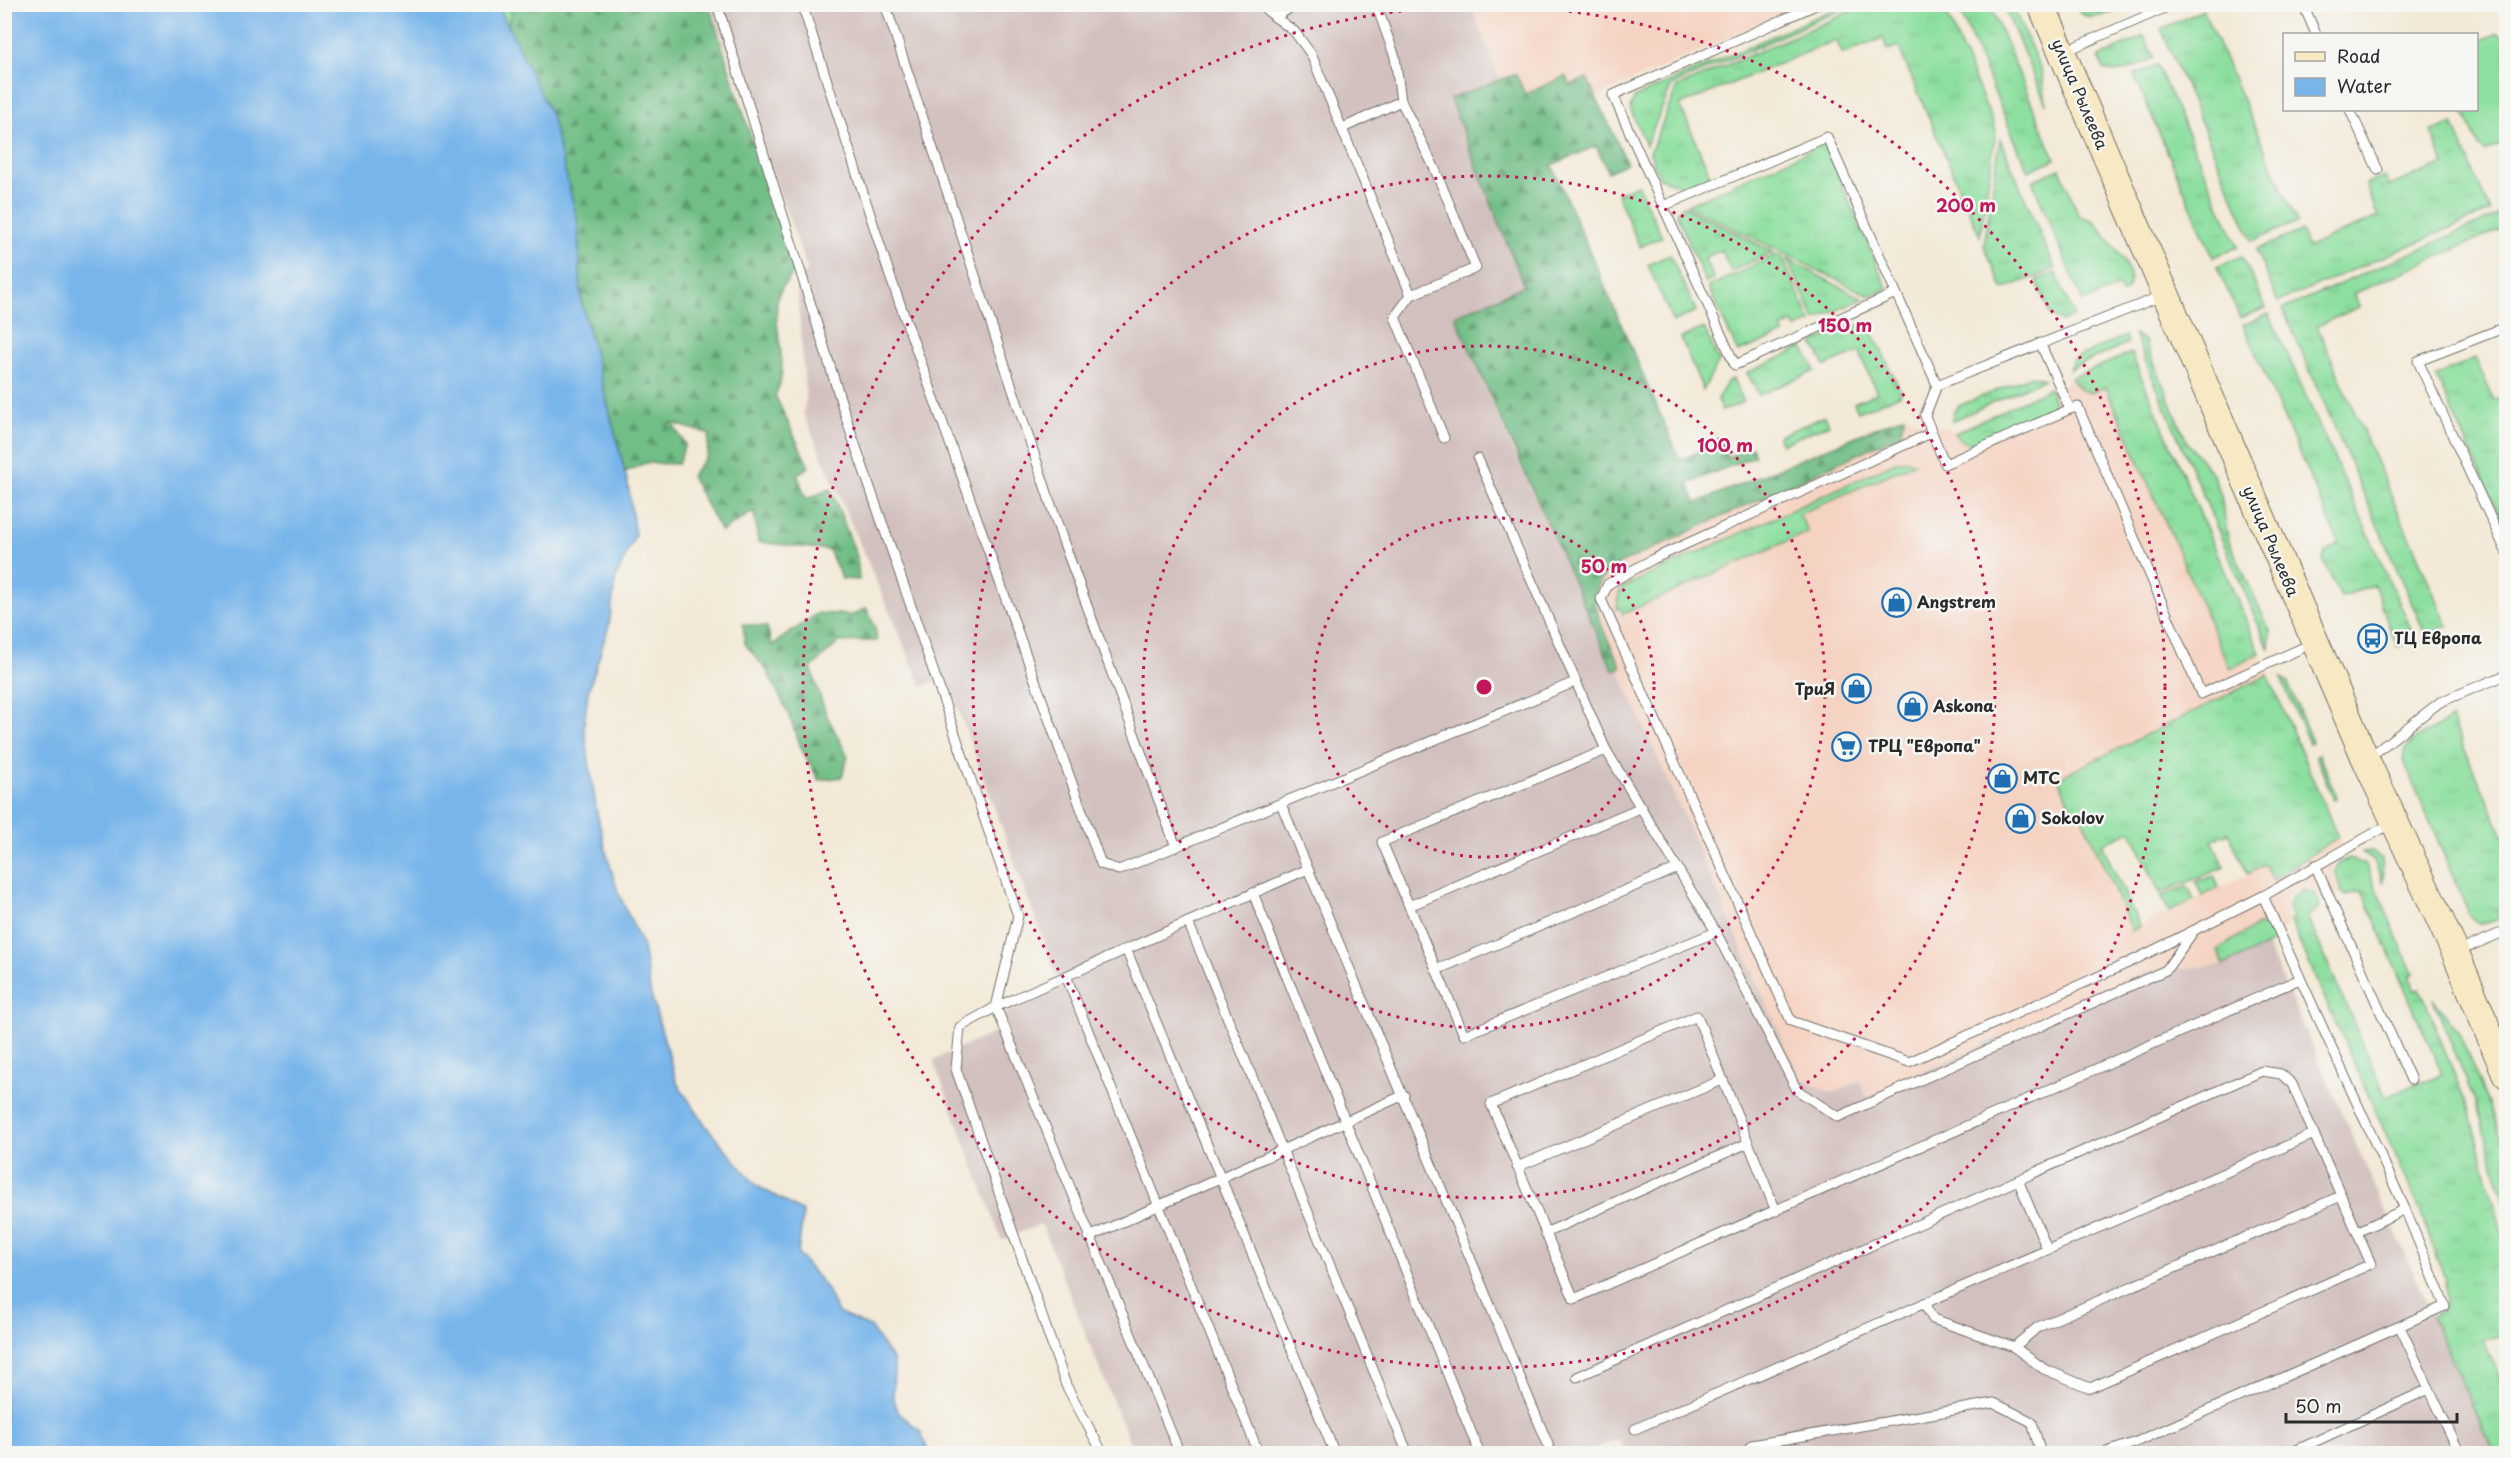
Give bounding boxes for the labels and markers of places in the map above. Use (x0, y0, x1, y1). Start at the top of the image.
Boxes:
shop icon: Angstrem (1880, 586, 1912, 618)
place label: Angstrem (1917, 589, 1996, 613)
bus stop icon: ТЦ Европа (2357, 622, 2389, 654)
place label: ТЦ Европа (2394, 625, 2482, 649)
shop icon: ТриЯ (1840, 673, 1872, 705)
place label: ТриЯ (1795, 676, 1835, 700)
centre of rings (1474, 677, 1494, 697)
shop icon: Askona (1896, 690, 1928, 722)
place label: Askona (1932, 693, 1994, 717)
supermarket icon: ТРЦ "Европа" (1831, 730, 1863, 762)
place label: ТРЦ "Европа" (1868, 733, 1981, 757)
shop icon: МТС (1986, 762, 2018, 794)
place label: МТС (2023, 765, 2060, 789)
shop icon: Sokolov (2004, 802, 2036, 834)
place label: Sokolov (2041, 805, 2104, 829)

